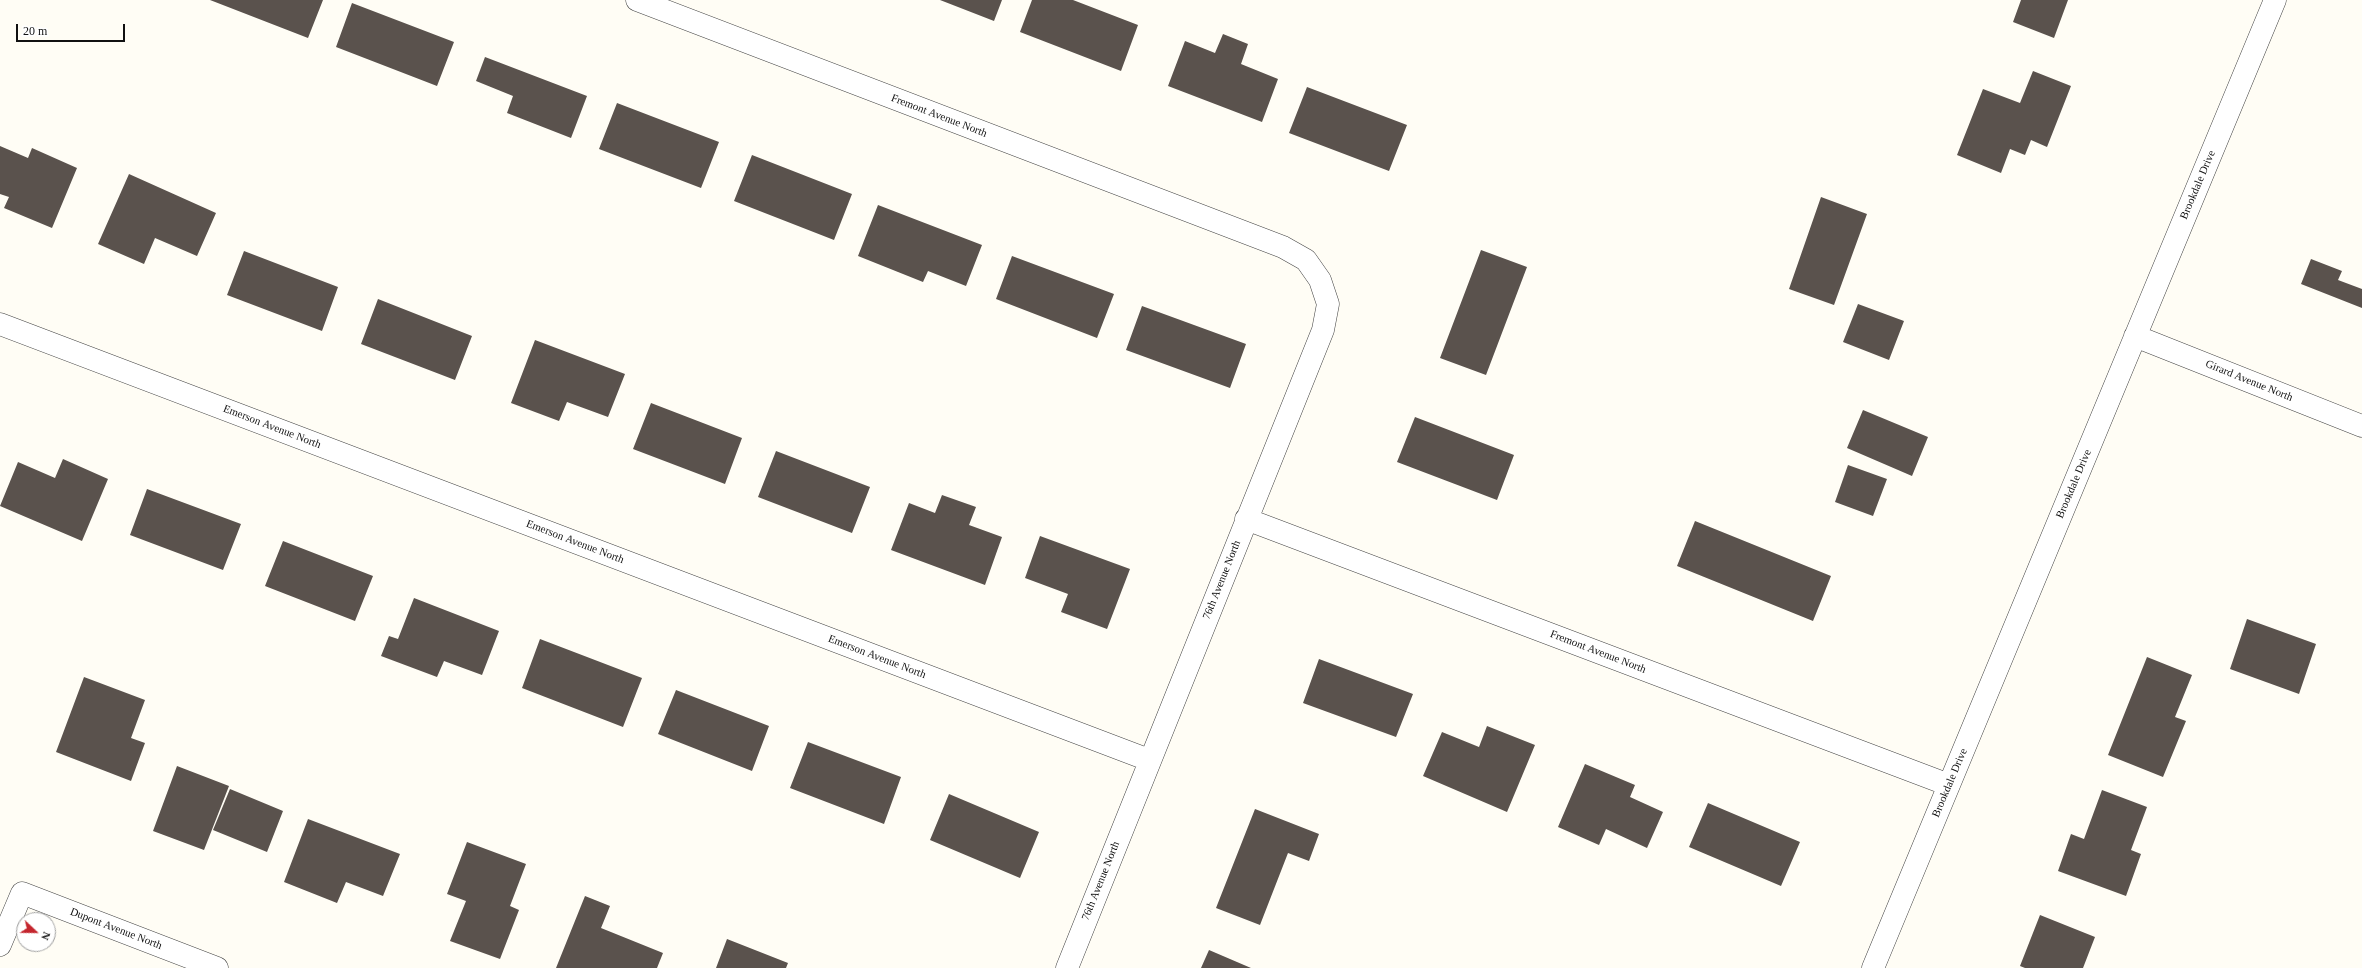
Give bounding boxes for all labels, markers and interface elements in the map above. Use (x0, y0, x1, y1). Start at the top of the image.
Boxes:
scale bar (18, 16, 127, 42)
text: 20 m (23, 24, 47, 38)
street label: Fremont Avenue North (889, 92, 989, 140)
street label: Brookdale Drive (2178, 149, 2218, 221)
street label: Girard Avenue North (2203, 357, 2295, 405)
street label: Emerson Avenue North (221, 402, 323, 452)
street label: Brookdale Drive (2054, 448, 2094, 520)
street label: Emerson Avenue North (524, 517, 626, 567)
street label: 76th Avenue North (1200, 539, 1244, 621)
street label: Fremont Avenue North (1548, 628, 1648, 676)
street label: Emerson Avenue North (826, 632, 928, 682)
street label: Brookdale Drive (1930, 747, 1970, 819)
street label: 76th Avenue North (1079, 840, 1123, 922)
street label: Dupont Avenue North (68, 905, 164, 953)
north arrow (16, 912, 56, 952)
text: N (39, 930, 53, 942)

